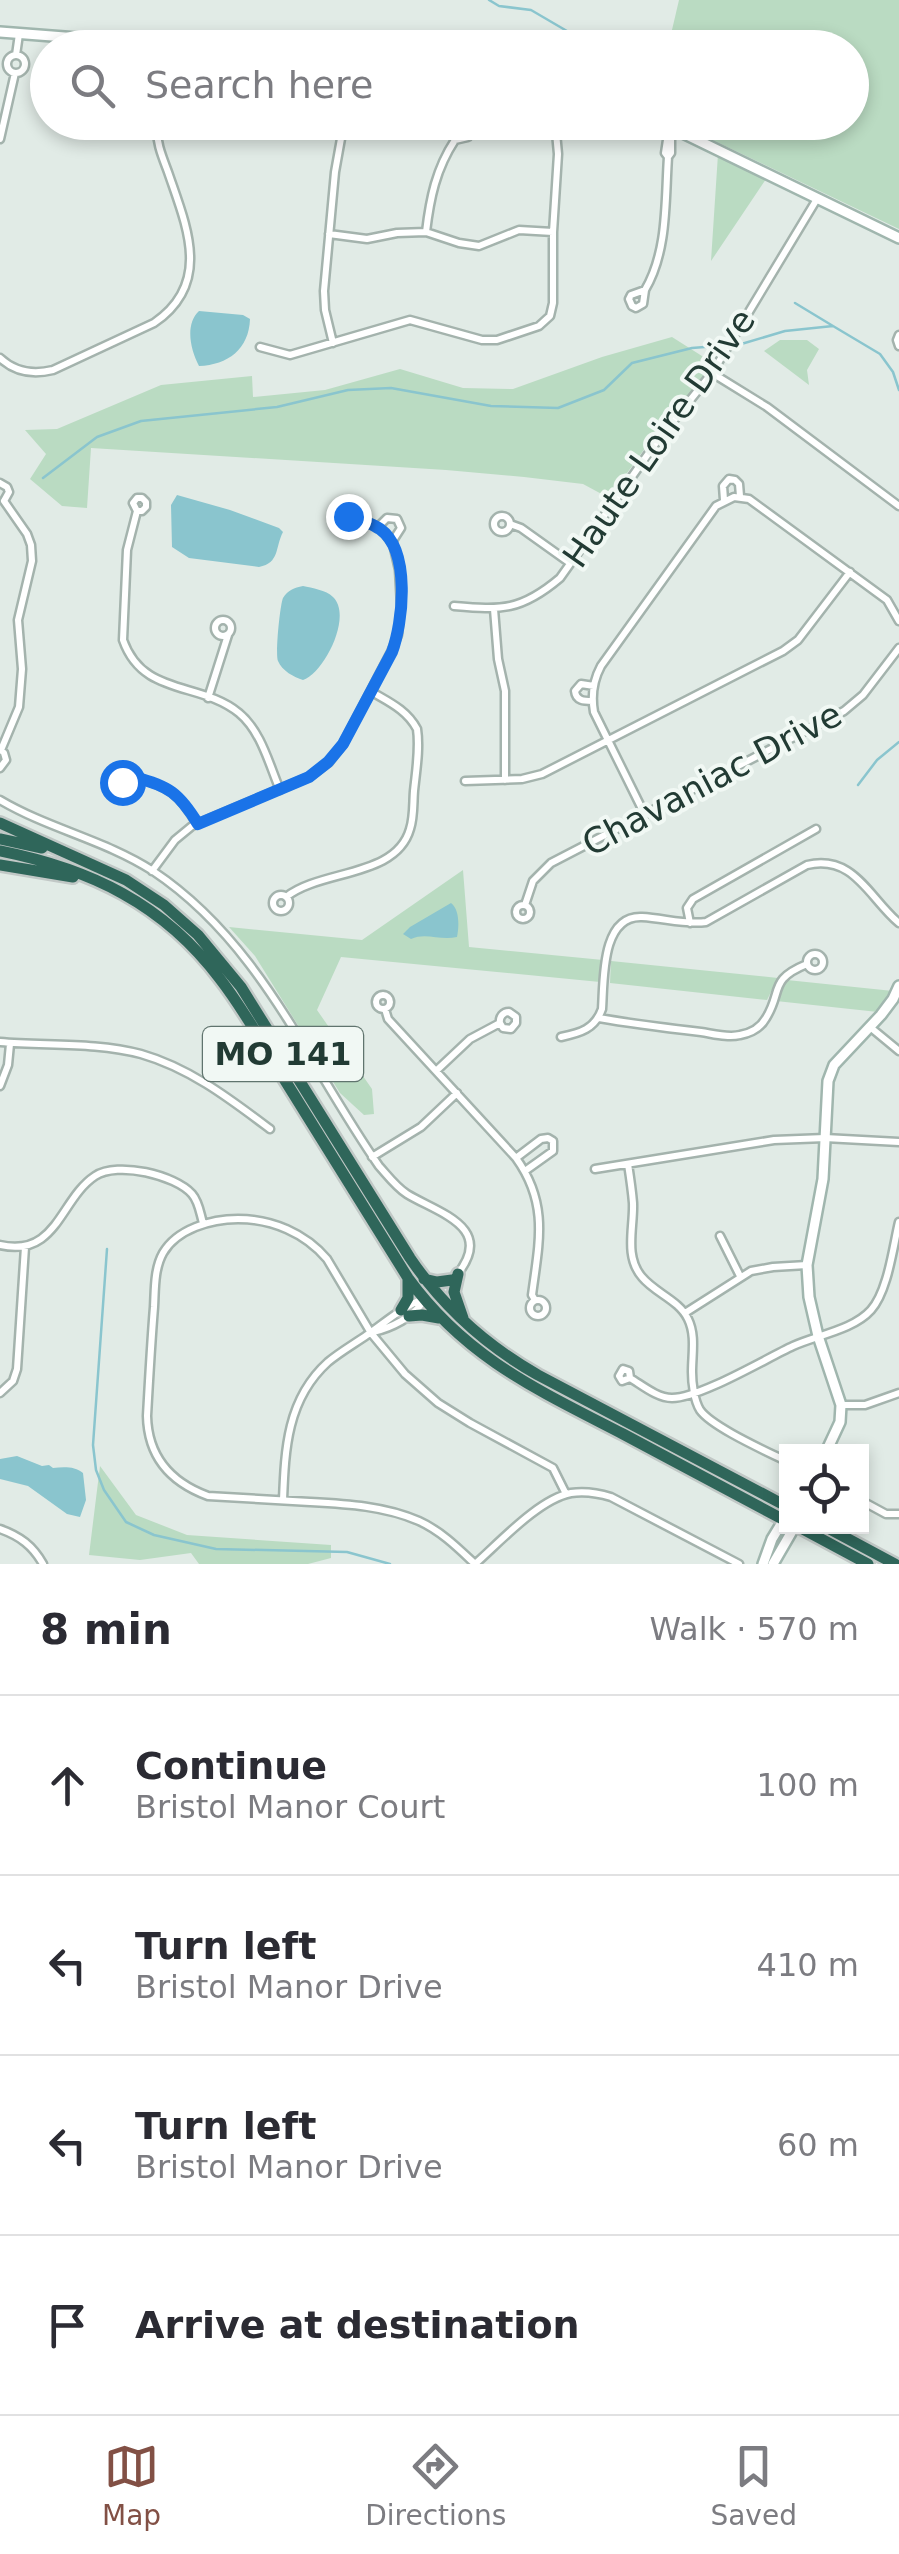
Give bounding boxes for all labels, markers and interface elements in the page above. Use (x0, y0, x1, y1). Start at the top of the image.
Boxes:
search box (30, 30, 869, 140)
icon: search (65, 58, 120, 113)
text: Search here (145, 63, 373, 107)
street label: Haute Loire Drive (555, 301, 763, 575)
route end (326, 494, 372, 540)
street label: Chavaniac Drive (576, 694, 848, 864)
route start (100, 760, 146, 806)
road number: MO 141 (203, 1027, 363, 1081)
map controls (779, 1444, 869, 1534)
button: locate (779, 1444, 869, 1534)
text: 8 min (40, 1605, 172, 1654)
text: Walk · 570 m (649, 1610, 859, 1648)
text: Continue (135, 1744, 327, 1788)
icon: ahead (40, 1758, 95, 1813)
text: 100 m (757, 1766, 859, 1804)
text: Bristol Manor Court (135, 1788, 445, 1826)
text: Turn left (135, 1924, 316, 1968)
icon: left (40, 1938, 95, 1993)
text: 410 m (757, 1946, 859, 1984)
text: Bristol Manor Drive (135, 1968, 443, 2006)
text: Turn left (135, 2104, 316, 2148)
icon: left (40, 2118, 95, 2173)
text: 60 m (777, 2126, 859, 2164)
text: Bristol Manor Drive (135, 2148, 443, 2186)
icon: arrive (40, 2298, 95, 2353)
text: Arrive at destination (135, 2303, 580, 2347)
tab: Map (102, 2439, 161, 2532)
tab: Directions (365, 2439, 506, 2532)
tab: Saved (710, 2439, 797, 2532)

